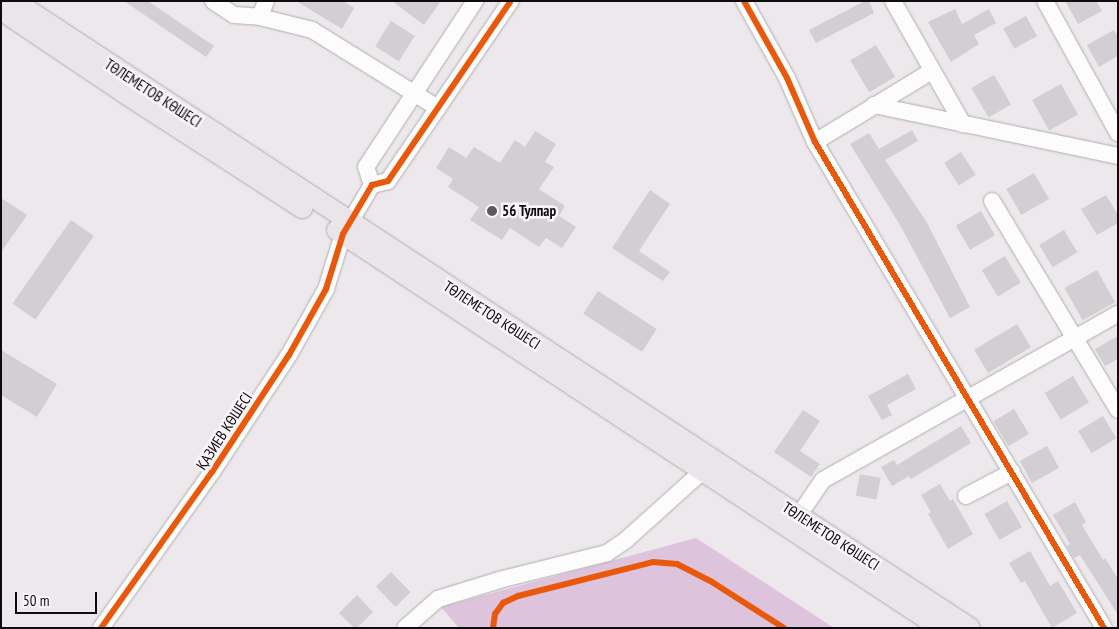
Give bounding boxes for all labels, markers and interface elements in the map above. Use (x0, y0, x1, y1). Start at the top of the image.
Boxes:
street label: ТӨЛЕМЕТОВ КӨШЕСІ (101, 55, 205, 131)
place label: 56 Тулпар (502, 202, 557, 220)
marker: 56 Тулпар (486, 205, 498, 217)
street label: ТӨЛЕМЕТОВ КӨШЕСІ (440, 277, 544, 353)
street label: ҚАЗИЕВ КӨШЕСІ (192, 389, 256, 473)
street label: ТӨЛЕМЕТОВ КӨШЕСІ (779, 498, 883, 574)
scale bar (18, 582, 100, 614)
text: 50 m (23, 591, 49, 610)

